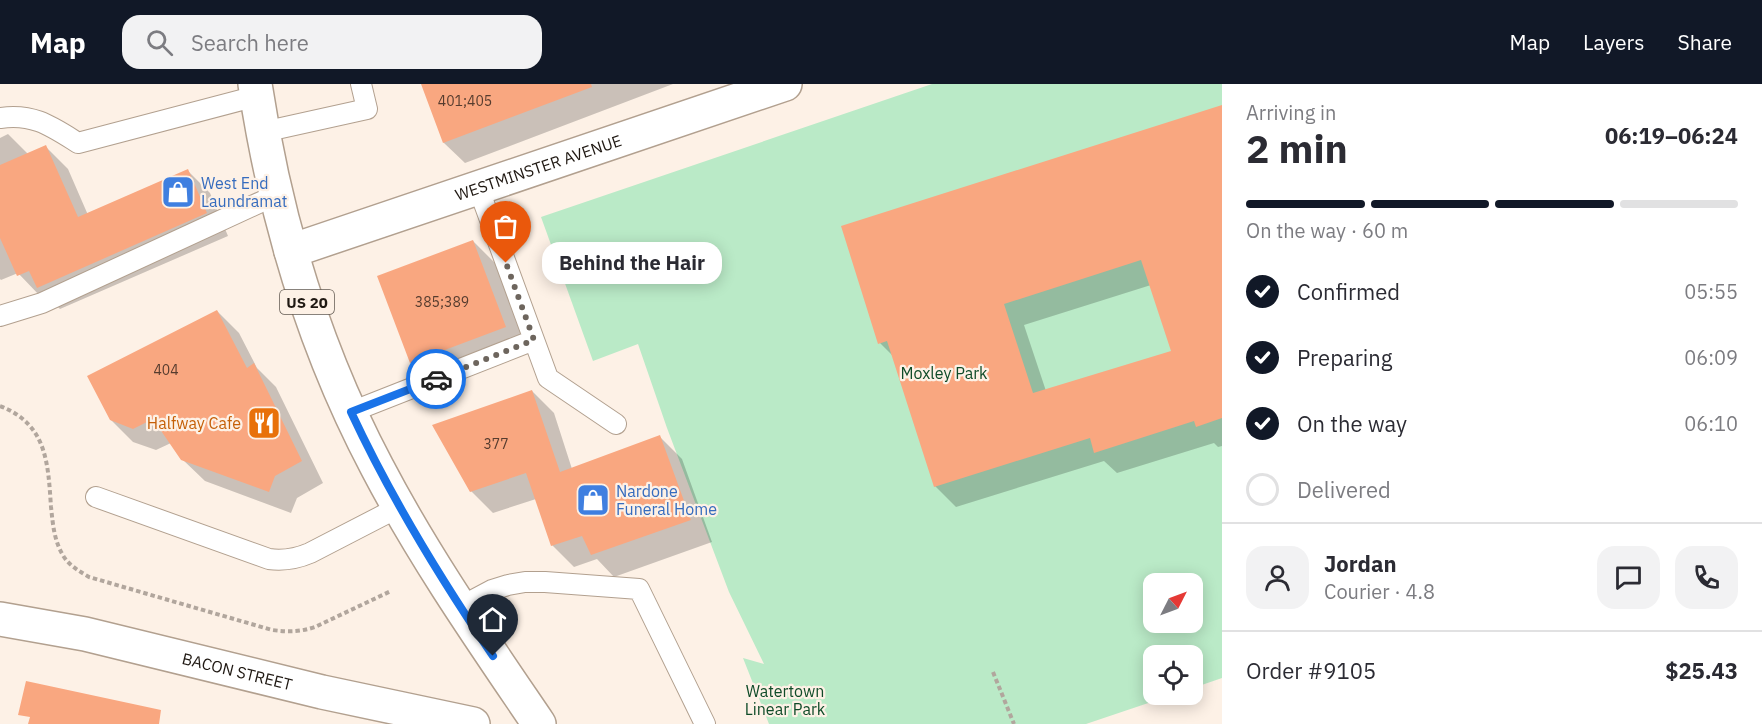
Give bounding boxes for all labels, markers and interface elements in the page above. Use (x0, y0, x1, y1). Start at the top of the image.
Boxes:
search box (122, 15, 542, 69)
text: Map (30, 24, 86, 61)
icon: search (143, 26, 176, 59)
text: Search here (191, 28, 309, 57)
text: Map (1510, 28, 1550, 56)
text: Layers (1583, 28, 1645, 56)
text: Share (1678, 28, 1732, 56)
house number: 401;405 (438, 92, 492, 110)
text: Arriving in (1246, 99, 1336, 126)
text: 06:19–06:24 (1605, 121, 1738, 150)
text: 2 min (1246, 123, 1348, 174)
street label: WESTMINSTER AVENUE (452, 130, 624, 205)
place label: West End Laundramat (201, 173, 287, 211)
shop icon: West End Laundramat (160, 174, 196, 210)
pin (480, 201, 531, 263)
icon: bag (489, 210, 522, 243)
text: On the way · 60 m (1246, 217, 1408, 244)
callout: Behind the Hair (542, 242, 722, 284)
text: Behind the Hair (559, 249, 705, 276)
icon: check (1246, 275, 1279, 308)
text: Confirmed (1297, 277, 1400, 306)
text: 05:55 (1684, 278, 1738, 305)
road number: US 20 (280, 290, 334, 314)
house number: 385;389 (415, 293, 469, 311)
icon: check (1246, 341, 1279, 374)
text: Preparing (1297, 343, 1392, 372)
text: 06:09 (1684, 344, 1738, 371)
courier (406, 349, 466, 409)
house number: 404 (153, 361, 179, 379)
icon: car (420, 363, 453, 396)
park label: Moxley Park (900, 363, 988, 383)
restaurant icon: Halfway Cafe (246, 405, 282, 441)
icon: check (1246, 407, 1279, 440)
text: On the way (1297, 409, 1407, 438)
text: 06:10 (1684, 410, 1738, 437)
place label: Halfway Cafe (147, 413, 241, 433)
house number: 377 (483, 435, 509, 453)
text: Delivered (1297, 475, 1391, 504)
place label: Nardone Funeral Home (616, 481, 717, 519)
shop icon: Nardone Funeral Home (575, 482, 611, 518)
button: person (1246, 546, 1309, 609)
button: chat (1597, 546, 1660, 609)
button: phone (1675, 546, 1738, 609)
text: Jordan (1324, 549, 1397, 578)
north arrow (1143, 573, 1203, 633)
map controls (1143, 573, 1203, 705)
text: Courier · 4.8 (1324, 578, 1435, 605)
pin (467, 594, 518, 656)
icon: home (476, 603, 509, 636)
button: locate (1143, 645, 1203, 705)
street label: BACON STREET (180, 648, 294, 694)
text: Order #9105 (1246, 656, 1376, 685)
text: $25.43 (1665, 656, 1738, 685)
park label: Watertown Linear Park (745, 681, 826, 719)

